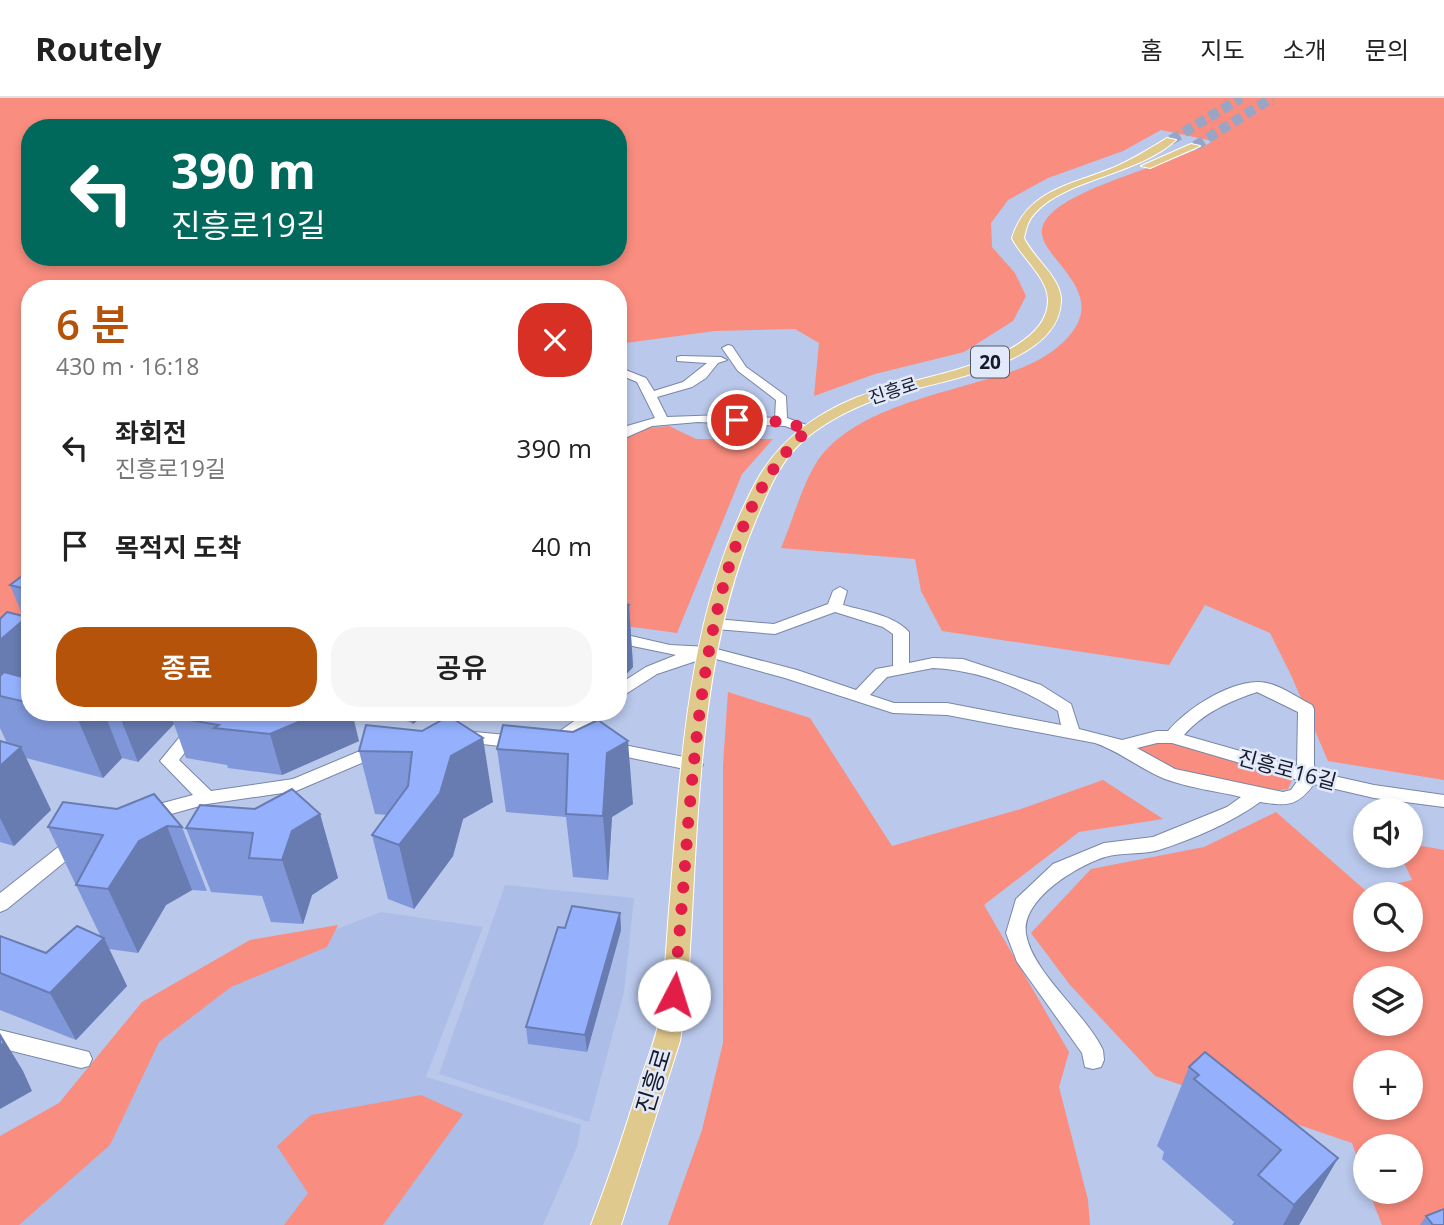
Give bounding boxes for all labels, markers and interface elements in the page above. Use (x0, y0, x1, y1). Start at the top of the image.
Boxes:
text: Routely (35, 26, 162, 71)
text: 홈 (1140, 33, 1162, 66)
text: 지도 (1200, 33, 1245, 66)
text: 소개 (1283, 33, 1327, 66)
text: 문의 (1365, 33, 1409, 66)
text: 390 m (171, 137, 316, 203)
icon: left (56, 147, 147, 238)
text: 진흥로19길 (171, 203, 325, 246)
text: 6 분 (56, 295, 130, 352)
button: close (518, 303, 592, 377)
road number: 20 (971, 346, 1009, 378)
text: 430 m · 16:18 (56, 350, 199, 382)
street label: 진흥로 (865, 371, 920, 409)
pin (707, 390, 767, 450)
icon: arrive (718, 401, 756, 439)
text: 좌회전 (115, 414, 187, 450)
icon: left (56, 429, 94, 467)
text: 390 m (517, 430, 592, 466)
text: 진흥로19길 (115, 452, 226, 484)
icon: arrive (56, 527, 94, 565)
text: 40 m (531, 528, 592, 564)
text: 목적지 도착 (115, 529, 241, 565)
button: 종료 (56, 627, 317, 707)
button: 공유 (331, 627, 592, 707)
street label: 진흥로16길 (1235, 742, 1340, 796)
map controls (1353, 798, 1423, 1204)
button: sound (1353, 798, 1423, 868)
button: search (1353, 882, 1423, 952)
position arrow (637, 958, 711, 1032)
button: layers (1353, 966, 1423, 1036)
street label: 진흥로 (627, 1044, 678, 1117)
button: + (1353, 1050, 1423, 1120)
button: − (1353, 1134, 1423, 1204)

